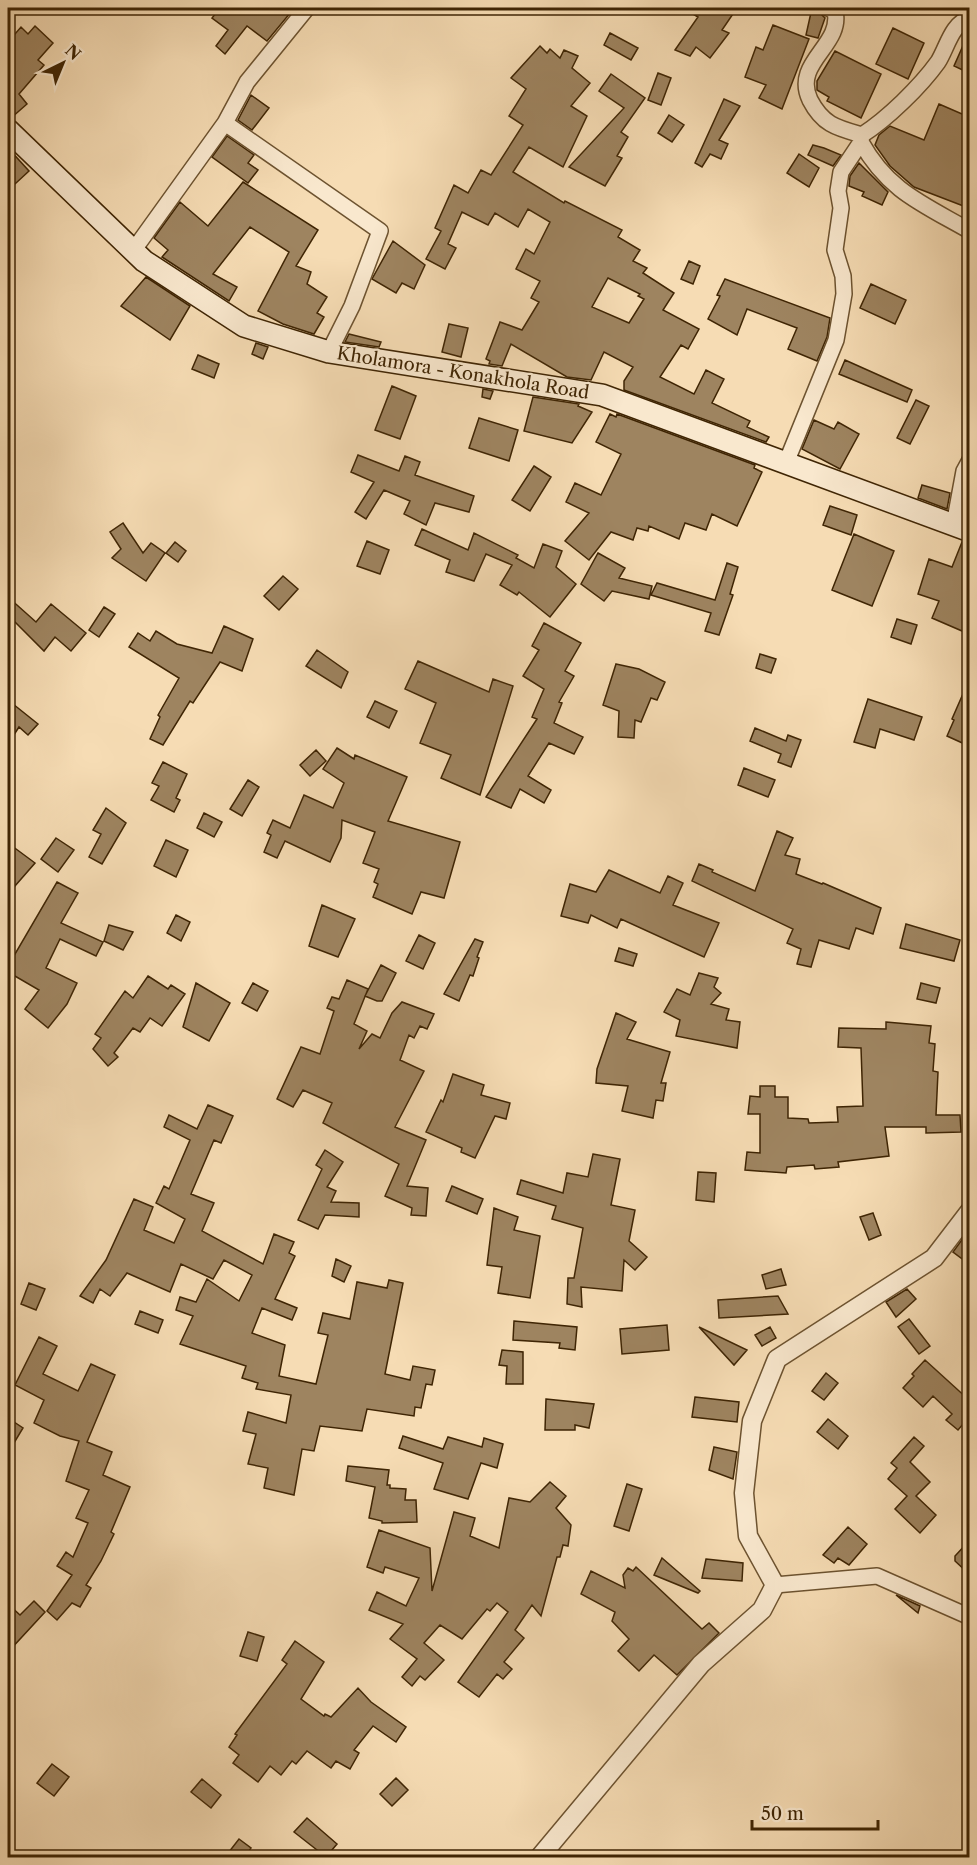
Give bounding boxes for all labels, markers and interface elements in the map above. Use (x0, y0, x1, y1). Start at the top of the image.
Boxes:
north arrow (33, 33, 93, 93)
text: N (61, 40, 85, 64)
street label: Kholamora - Konakhola Road (335, 342, 591, 404)
scale bar (752, 1793, 878, 1831)
text: 50 m (761, 1803, 804, 1825)

